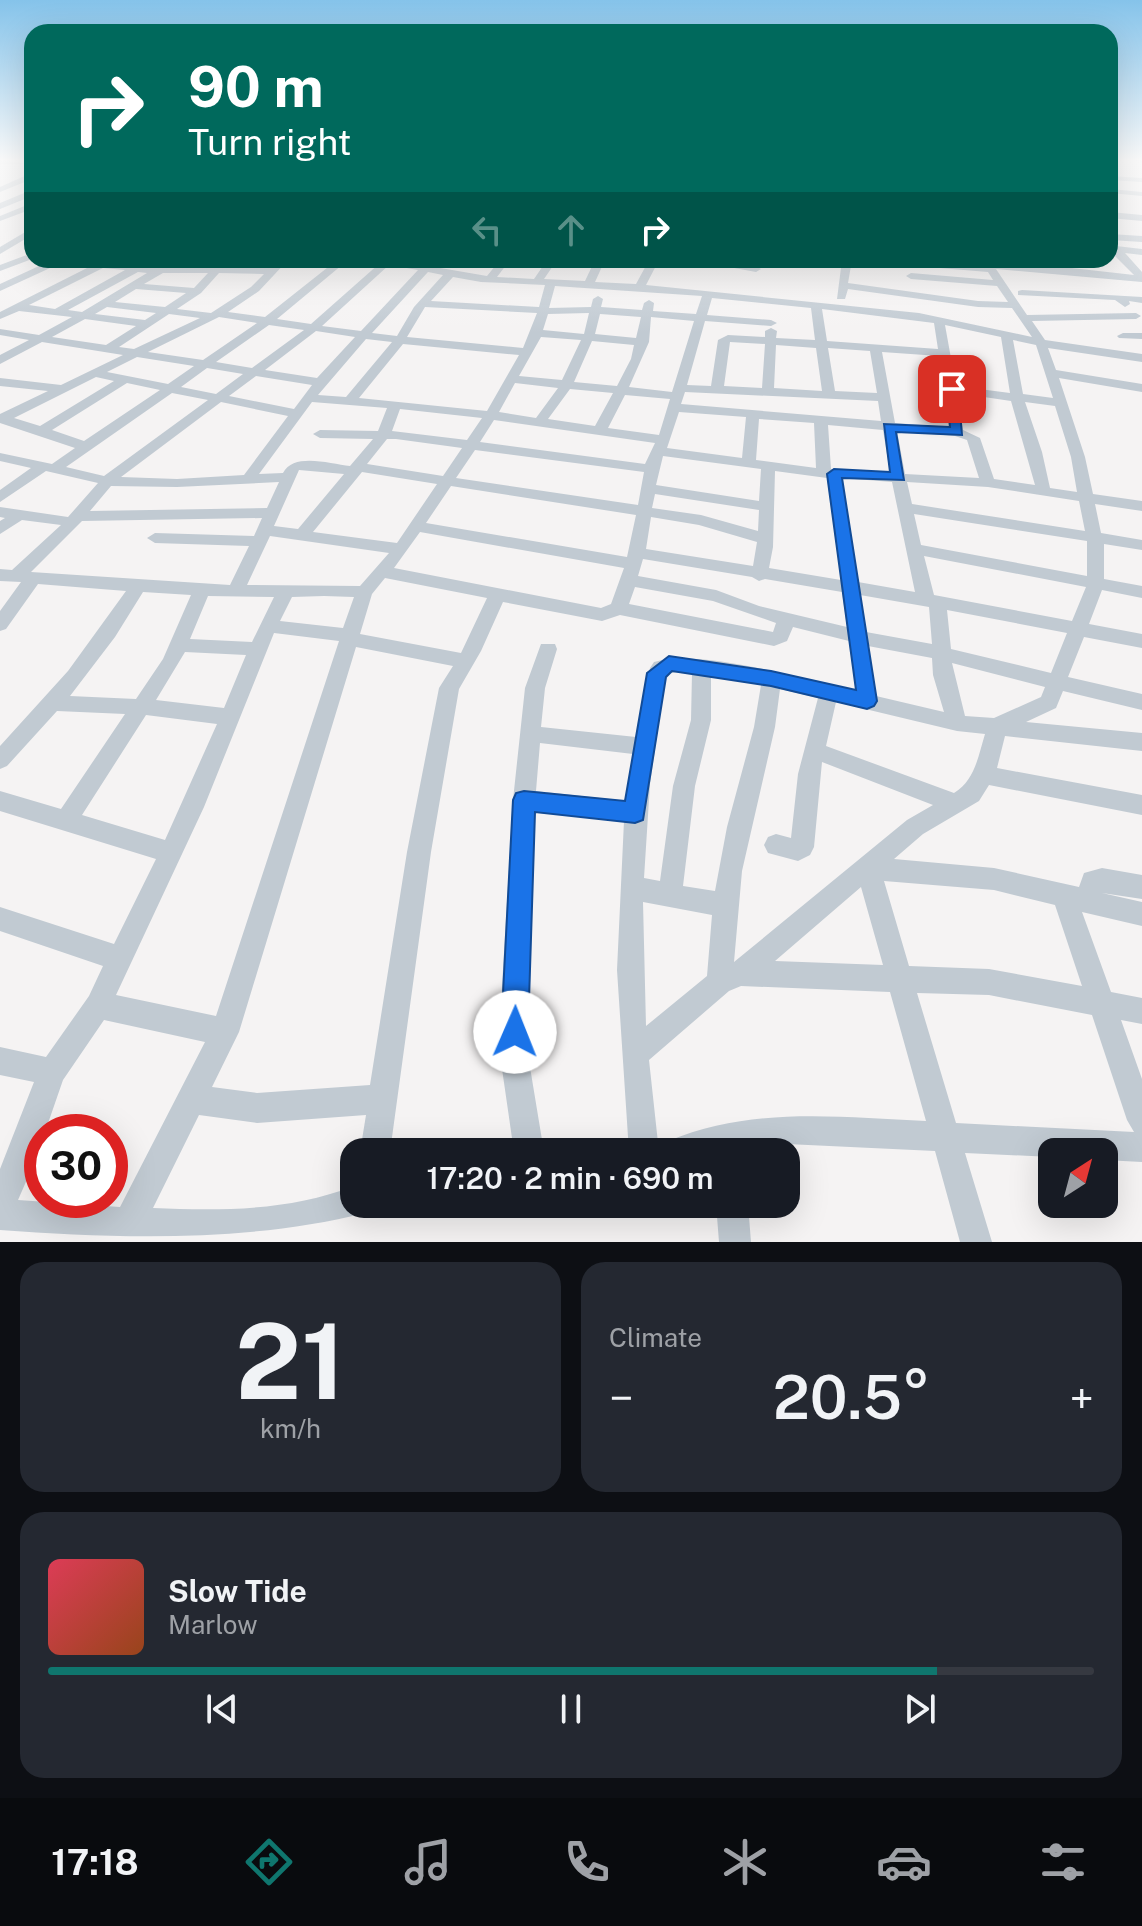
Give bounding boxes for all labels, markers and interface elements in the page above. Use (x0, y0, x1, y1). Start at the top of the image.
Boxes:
text: 90 m (188, 54, 324, 120)
icon: right (56, 56, 160, 160)
text: Turn right (188, 121, 351, 163)
icon: left (465, 208, 509, 252)
icon: ahead (549, 208, 593, 252)
icon: right (633, 208, 677, 252)
pin (918, 355, 986, 423)
icon: arrive (930, 367, 974, 411)
position arrow (473, 990, 557, 1074)
speed limit sign: 30 (24, 1114, 128, 1218)
north arrow (1038, 1138, 1118, 1218)
map controls (1038, 1138, 1118, 1218)
text: 17:20 · 2 min · 690 m (426, 1160, 714, 1196)
text: 21 (235, 1300, 346, 1422)
text: Climate (609, 1322, 702, 1353)
text: 20.5° (773, 1362, 930, 1433)
text: − (609, 1372, 633, 1424)
text: + (1070, 1372, 1094, 1424)
text: km/h (260, 1413, 321, 1444)
text: Slow Tide (168, 1573, 307, 1609)
text: Marlow (168, 1609, 258, 1640)
icon: previous (200, 1687, 244, 1731)
icon: pause (549, 1687, 593, 1731)
icon: next (898, 1687, 942, 1731)
icon: directions (241, 1834, 297, 1890)
icon: music (400, 1834, 456, 1890)
icon: phone (559, 1834, 615, 1890)
icon: climate (717, 1834, 773, 1890)
icon: car (876, 1834, 932, 1890)
icon: filters (1035, 1834, 1091, 1890)
text: 17:18 (51, 1841, 139, 1883)

